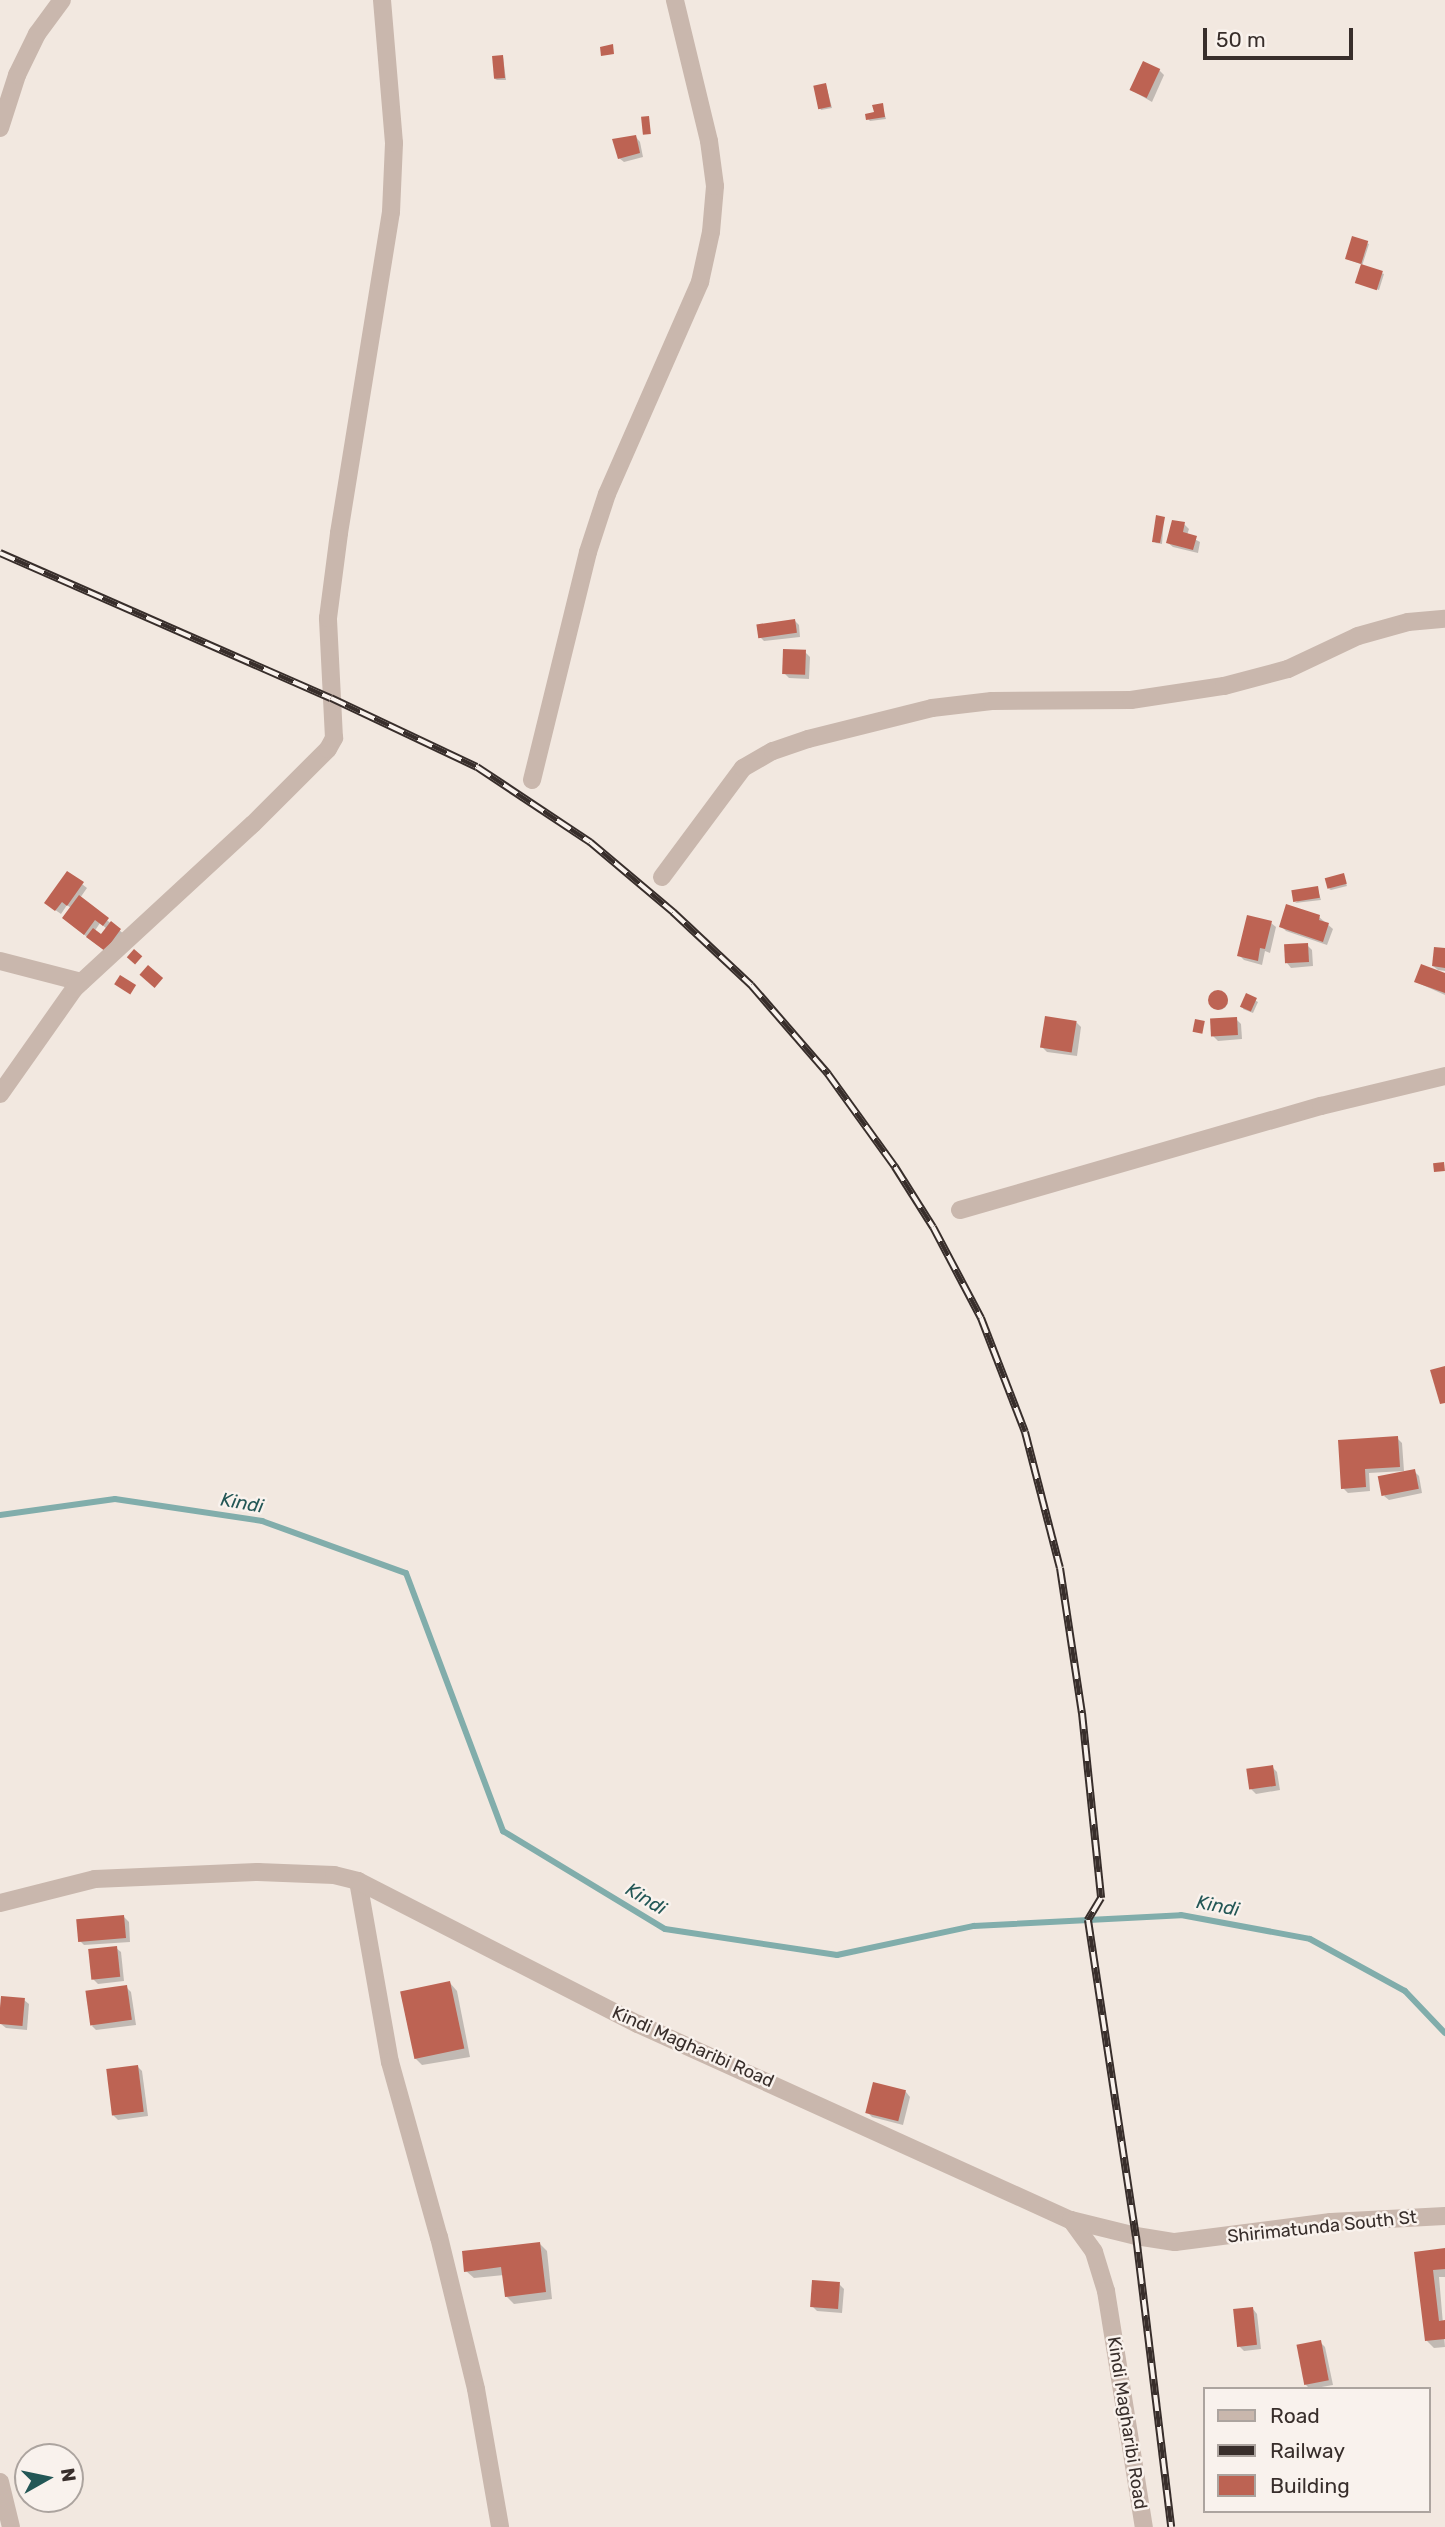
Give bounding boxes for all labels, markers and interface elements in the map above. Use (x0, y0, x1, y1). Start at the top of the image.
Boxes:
scale bar (1207, 14, 1358, 58)
text: 50 m (1216, 27, 1266, 52)
water label: Kindi (219, 1488, 265, 1518)
water label: Kindi (622, 1878, 670, 1920)
water label: Kindi (1195, 1891, 1241, 1921)
street label: Kindi Magharibi Road (609, 2002, 777, 2092)
street label: Shirimatunda South St (1226, 2206, 1418, 2248)
street label: Kindi Magharibi Road (1103, 2335, 1151, 2511)
legend (1204, 2387, 1431, 2513)
text: Road (1270, 2403, 1320, 2428)
text: Railway (1270, 2438, 1345, 2463)
north arrow (14, 2443, 84, 2513)
text: N (56, 2466, 81, 2483)
text: Building (1270, 2473, 1350, 2498)

